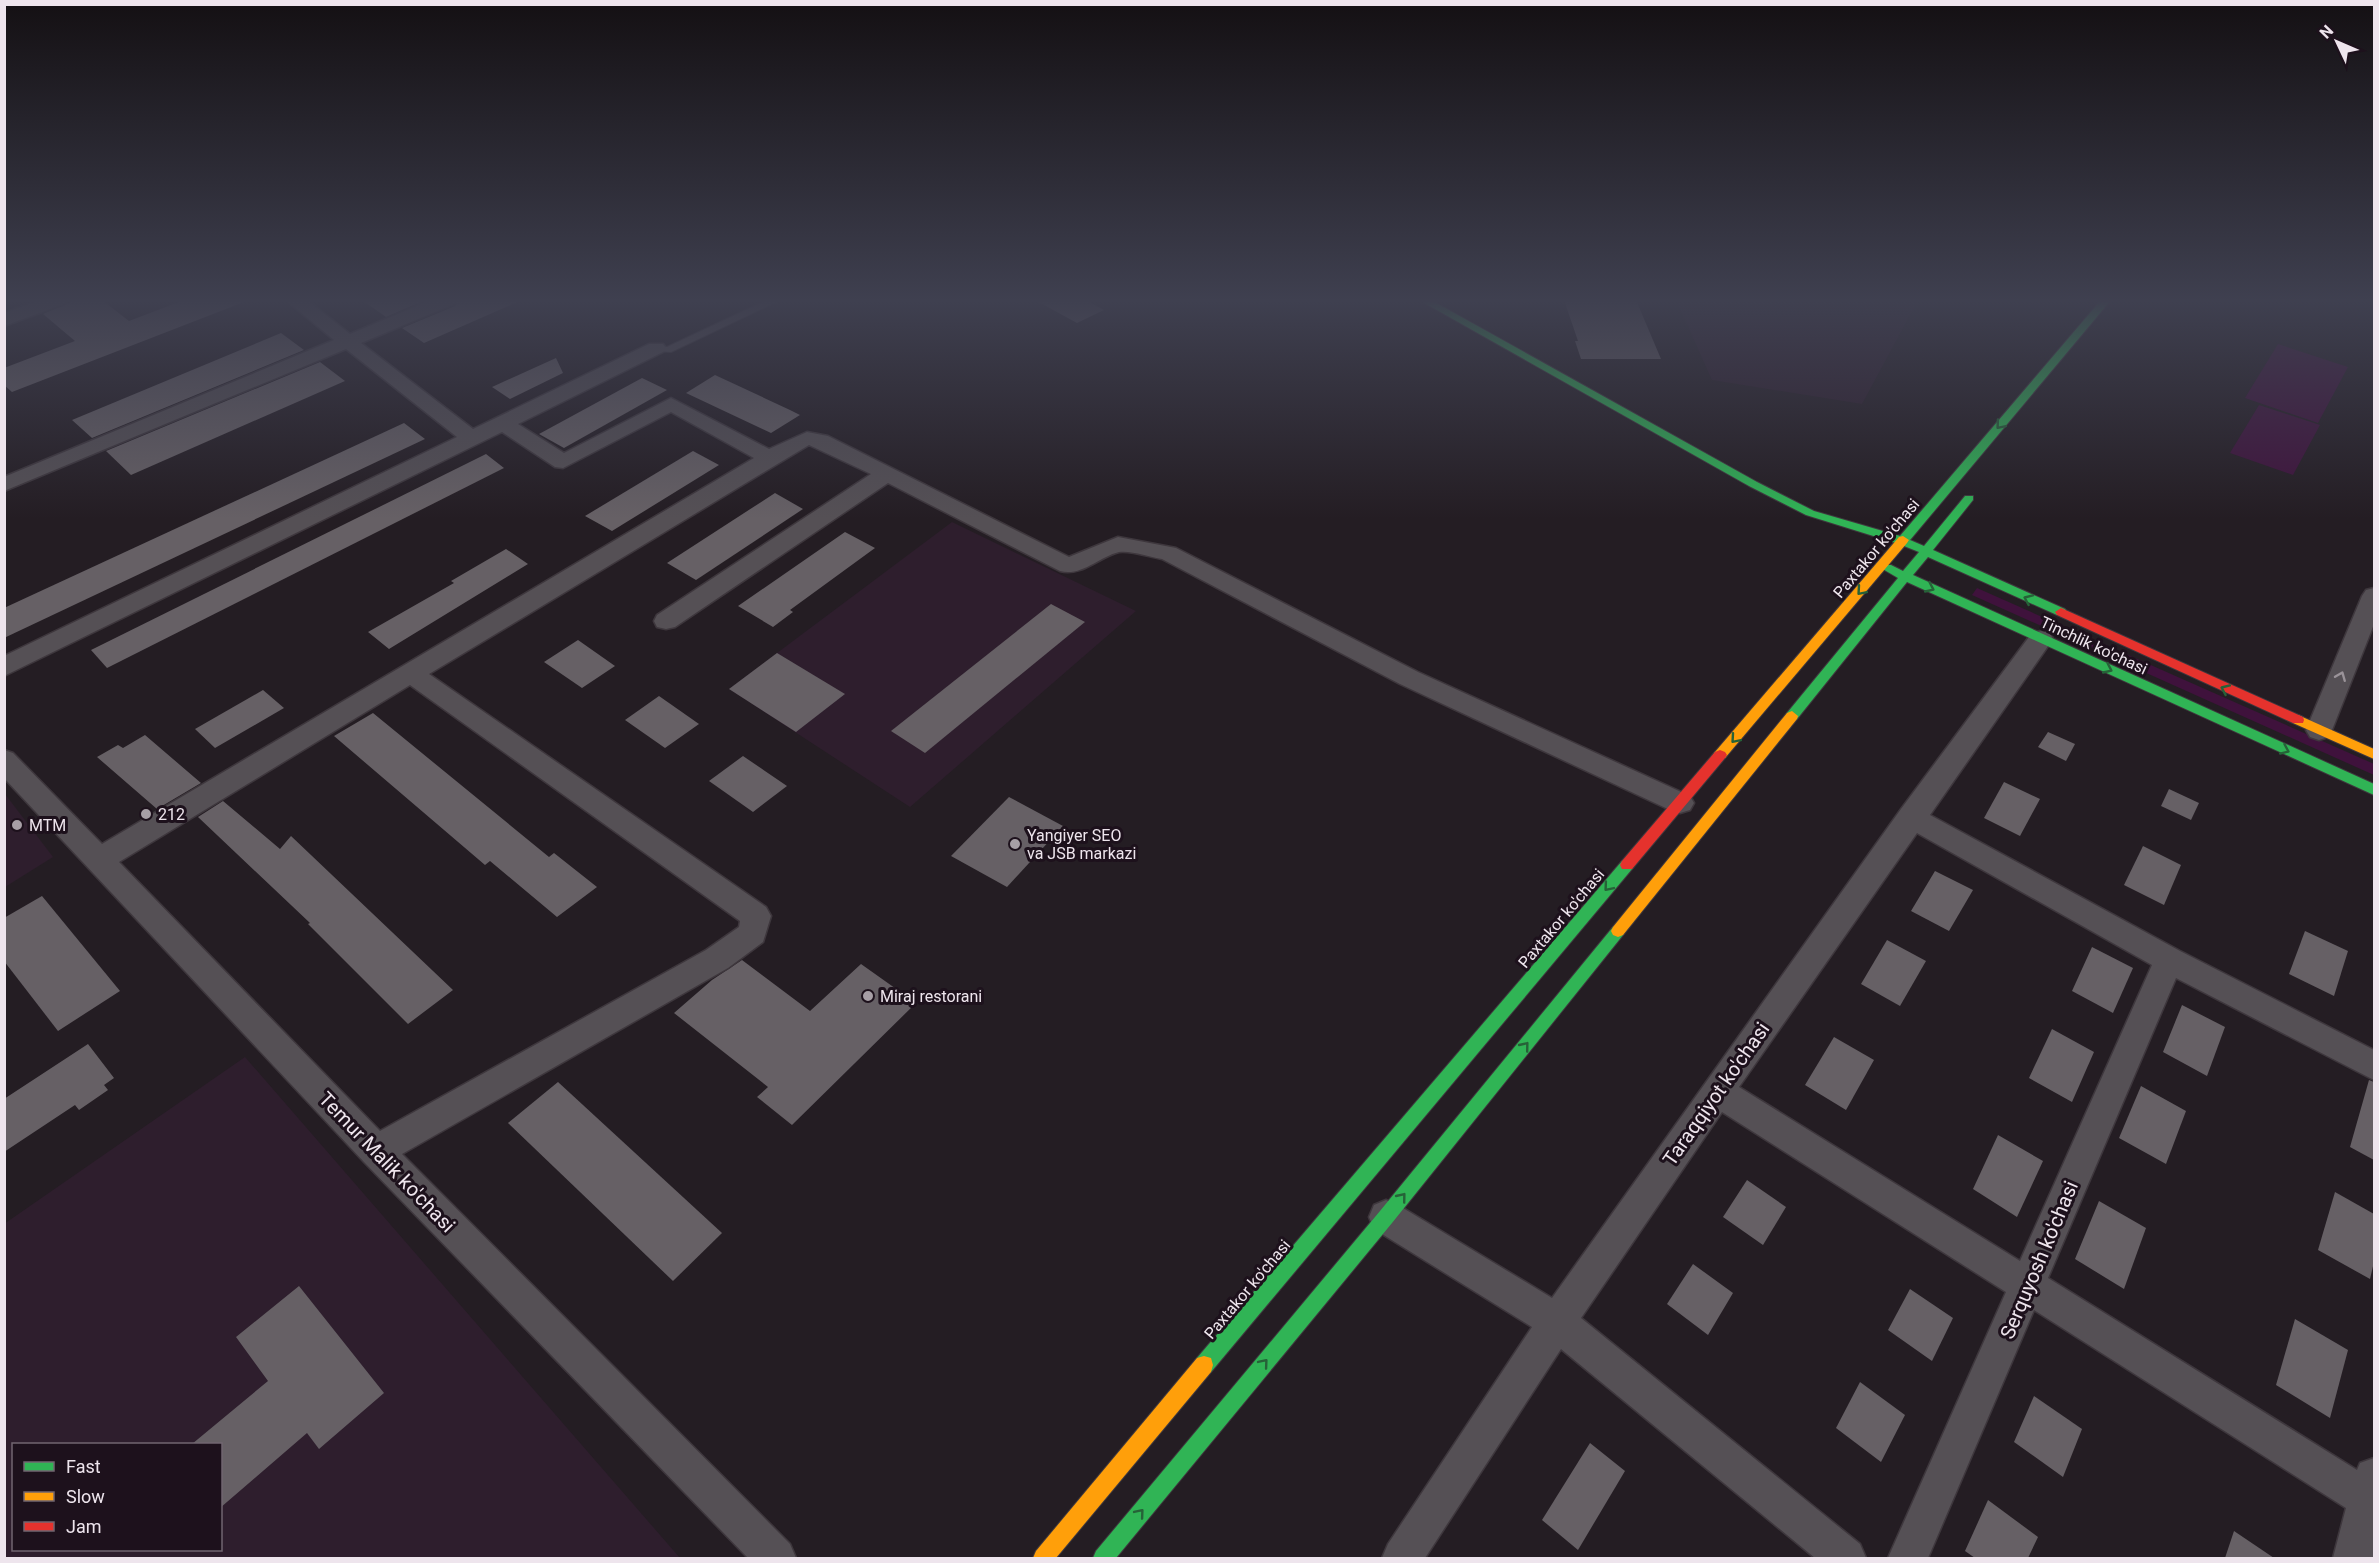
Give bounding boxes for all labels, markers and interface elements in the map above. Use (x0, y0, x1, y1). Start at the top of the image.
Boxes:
north arrow (2307, 12, 2367, 72)
text: N (2316, 21, 2337, 43)
one-way arrow (1997, 418, 2008, 429)
street label: Paxtakor ko'chasi (1829, 495, 1923, 602)
one-way arrow (1924, 580, 1935, 592)
one-way arrow (1858, 584, 1869, 595)
one-way arrow (2024, 595, 2035, 607)
street label: Tinchlik ko'chasi (2037, 612, 2150, 679)
one-way arrow (2101, 662, 2112, 674)
one-way arrow (2334, 671, 2346, 682)
one-way arrow (2220, 684, 2231, 696)
one-way arrow (1731, 732, 1742, 743)
one-way arrow (2278, 743, 2289, 755)
place label: 212 (158, 805, 185, 824)
marker: 212 (139, 807, 153, 821)
place label: MTM (29, 816, 66, 835)
marker: MTM (10, 818, 24, 832)
place label: Yangiyer SEO va JSB markazi (1027, 826, 1136, 863)
marker: Yangiyer SEO va JSB markazi (1008, 837, 1022, 851)
street label: Paxtakor ko'chasi (1514, 865, 1608, 972)
one-way arrow (1604, 880, 1615, 891)
place label: Miraj restorani (880, 987, 982, 1006)
marker: Miraj restorani (861, 989, 875, 1003)
street label: Taraqqiyot ko'chasi (1658, 1018, 1774, 1170)
one-way arrow (1518, 1041, 1529, 1052)
street label: Temur Malik ko'chasi (314, 1087, 460, 1237)
street label: Serquyosh ko'chasi (1995, 1177, 2083, 1343)
one-way arrow (1395, 1193, 1406, 1204)
street label: Paxtakor ko'chasi (1200, 1236, 1294, 1343)
one-way arrow (1257, 1359, 1268, 1370)
legend (12, 1443, 222, 1551)
text: Fast (66, 1456, 101, 1477)
text: Slow (66, 1486, 105, 1507)
one-way arrow (1133, 1509, 1144, 1520)
text: Jam (66, 1516, 102, 1537)

